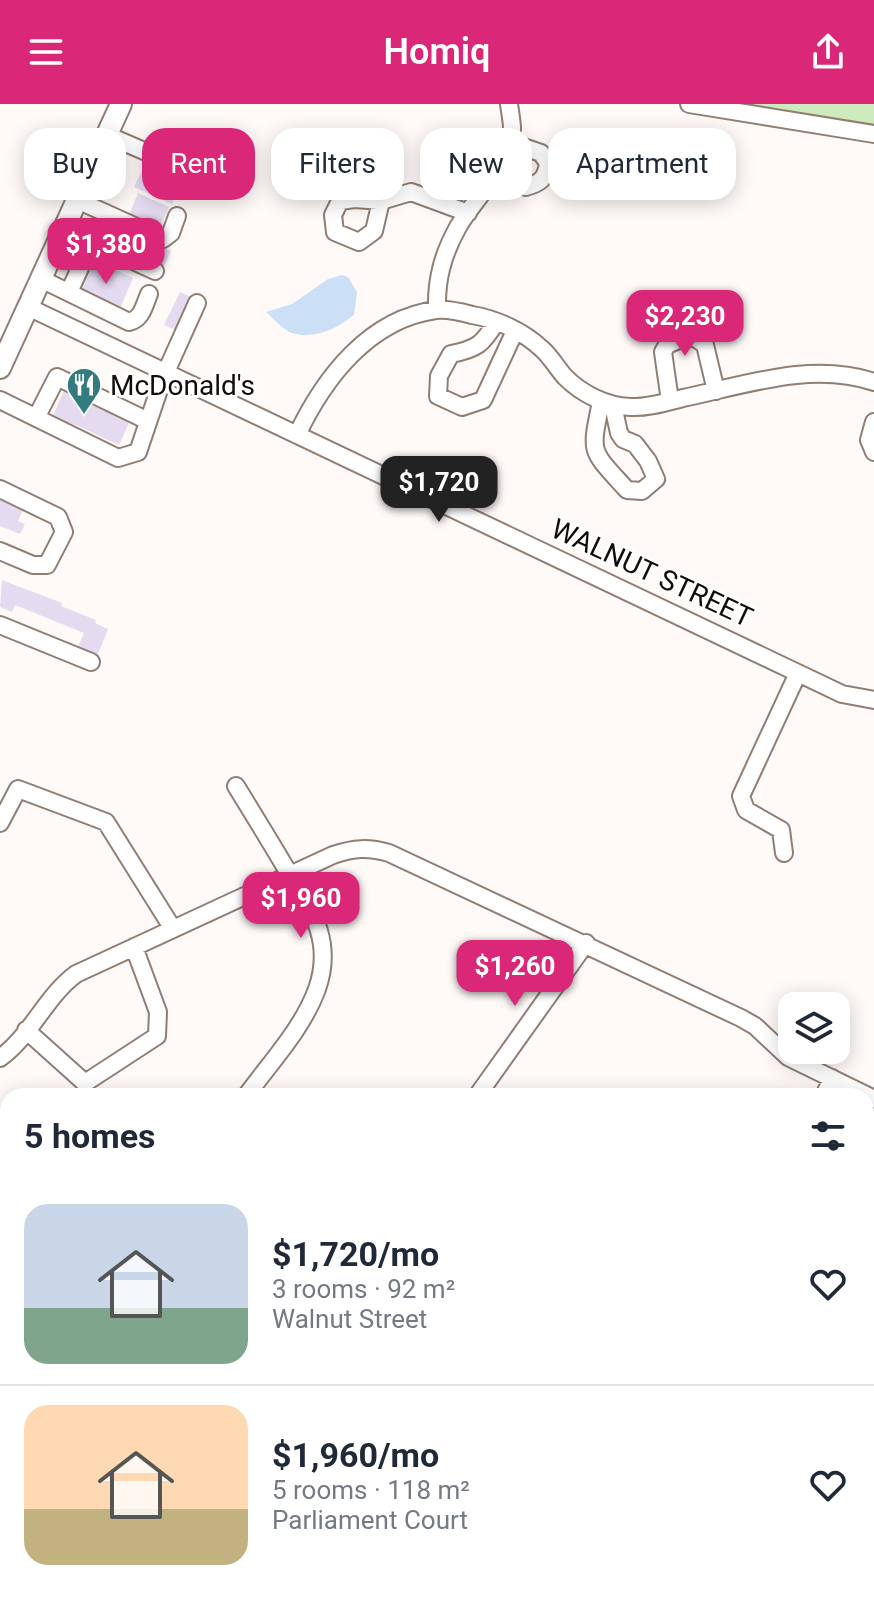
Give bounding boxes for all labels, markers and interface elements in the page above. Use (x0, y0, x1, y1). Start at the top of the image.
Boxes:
icon: menu (24, 30, 68, 74)
icon: share (806, 30, 850, 74)
text: Homiq (384, 31, 490, 73)
chip: Buy (24, 128, 126, 200)
chip: Rent (142, 128, 255, 200)
chip: Filters (271, 128, 404, 200)
chip: New (420, 128, 532, 200)
chip: Apartment (548, 128, 736, 200)
pin: $1,380 (41, 218, 171, 286)
text: $1,380 (66, 229, 146, 259)
pin: $2,230 (620, 290, 750, 358)
text: $2,230 (645, 301, 725, 331)
restaurant icon: McDonald's (65, 366, 103, 416)
place label: McDonald's (110, 369, 255, 402)
pin: $1,720 (374, 456, 504, 524)
text: $1,720 (399, 467, 479, 497)
street label: WALNUT STREET (546, 512, 758, 634)
pin: $1,960 (236, 872, 366, 940)
text: $1,960 (261, 883, 341, 913)
pin: $1,260 (450, 940, 580, 1008)
text: $1,260 (475, 951, 555, 981)
map controls (778, 992, 850, 1064)
button: layers (778, 992, 850, 1064)
icon: filters (806, 1114, 850, 1158)
text: 5 homes (24, 1116, 155, 1156)
text: $1,720/mo (272, 1234, 439, 1274)
icon: home (88, 1236, 184, 1332)
icon: heart (806, 1262, 850, 1306)
text: 3 rooms · 92 m² (272, 1274, 455, 1304)
text: Walnut Street (272, 1304, 427, 1334)
text: $1,960/mo (272, 1435, 439, 1475)
icon: home (88, 1437, 184, 1533)
icon: heart (806, 1463, 850, 1507)
text: 5 rooms · 118 m² (272, 1475, 470, 1505)
text: Parliament Court (272, 1505, 468, 1535)

